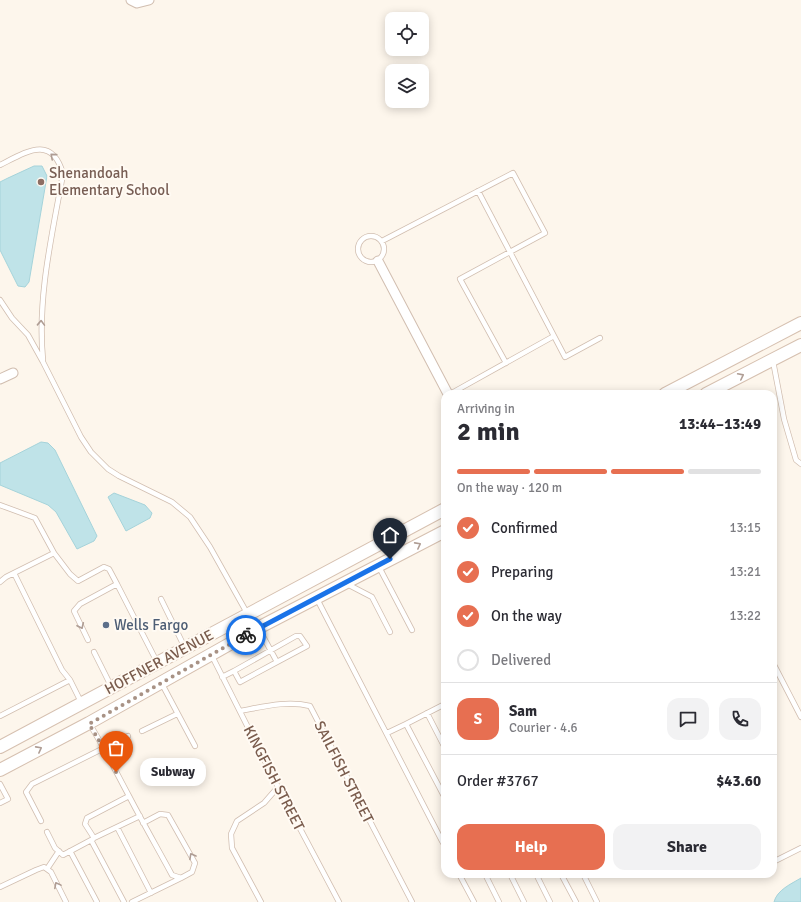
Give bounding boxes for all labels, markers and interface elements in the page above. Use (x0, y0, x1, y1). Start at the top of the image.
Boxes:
map controls (385, 12, 429, 108)
button: locate (385, 12, 429, 56)
button: layers (385, 64, 429, 108)
one-way arrow (51, 154, 58, 161)
place label: Shenandoah Elementary School (49, 164, 170, 199)
marker: Shenandoah Elementary School (36, 177, 46, 187)
one-way arrow (37, 320, 46, 326)
one-way arrow (737, 373, 744, 381)
text: Arriving in (457, 401, 515, 417)
text: 13:44–13:49 (679, 415, 761, 433)
text: 2 min (457, 416, 520, 448)
text: On the way · 120 m (457, 480, 562, 496)
icon: check (457, 517, 479, 539)
pin (373, 518, 407, 559)
text: Confirmed (491, 519, 558, 537)
text: 13:15 (729, 520, 761, 536)
icon: home (379, 524, 401, 546)
one-way arrow (413, 542, 421, 550)
icon: check (457, 561, 479, 583)
text: Preparing (491, 563, 554, 581)
text: 13:21 (729, 564, 761, 580)
icon: check (457, 605, 479, 627)
text: On the way (491, 607, 562, 625)
text: 13:22 (729, 608, 761, 624)
courier (226, 615, 266, 655)
place label: Wells Fargo (114, 616, 188, 634)
marker: Wells Fargo (101, 620, 111, 630)
one-way arrow (76, 622, 84, 629)
icon: bike (235, 624, 257, 646)
street label: HOFFNER AVENUE (101, 626, 217, 698)
text: Delivered (491, 651, 551, 669)
button: chat (667, 698, 709, 740)
button: phone (719, 698, 761, 740)
text: Sam (509, 702, 537, 720)
text: S (474, 710, 482, 728)
street label: SAILFISH STREET (311, 718, 378, 827)
text: Courier · 4.6 (509, 720, 578, 736)
street label: KINGFISH STREET (240, 722, 309, 834)
pin (99, 731, 133, 772)
icon: bag (105, 737, 127, 759)
one-way arrow (35, 746, 43, 754)
callout: Subway (140, 758, 206, 786)
text: Subway (151, 764, 195, 780)
text: Order #3767 (457, 772, 539, 790)
text: $43.60 (716, 772, 761, 790)
button: Help (457, 824, 605, 870)
button: Share (613, 824, 761, 870)
one-way arrow (189, 853, 196, 861)
one-way arrow (55, 882, 62, 889)

